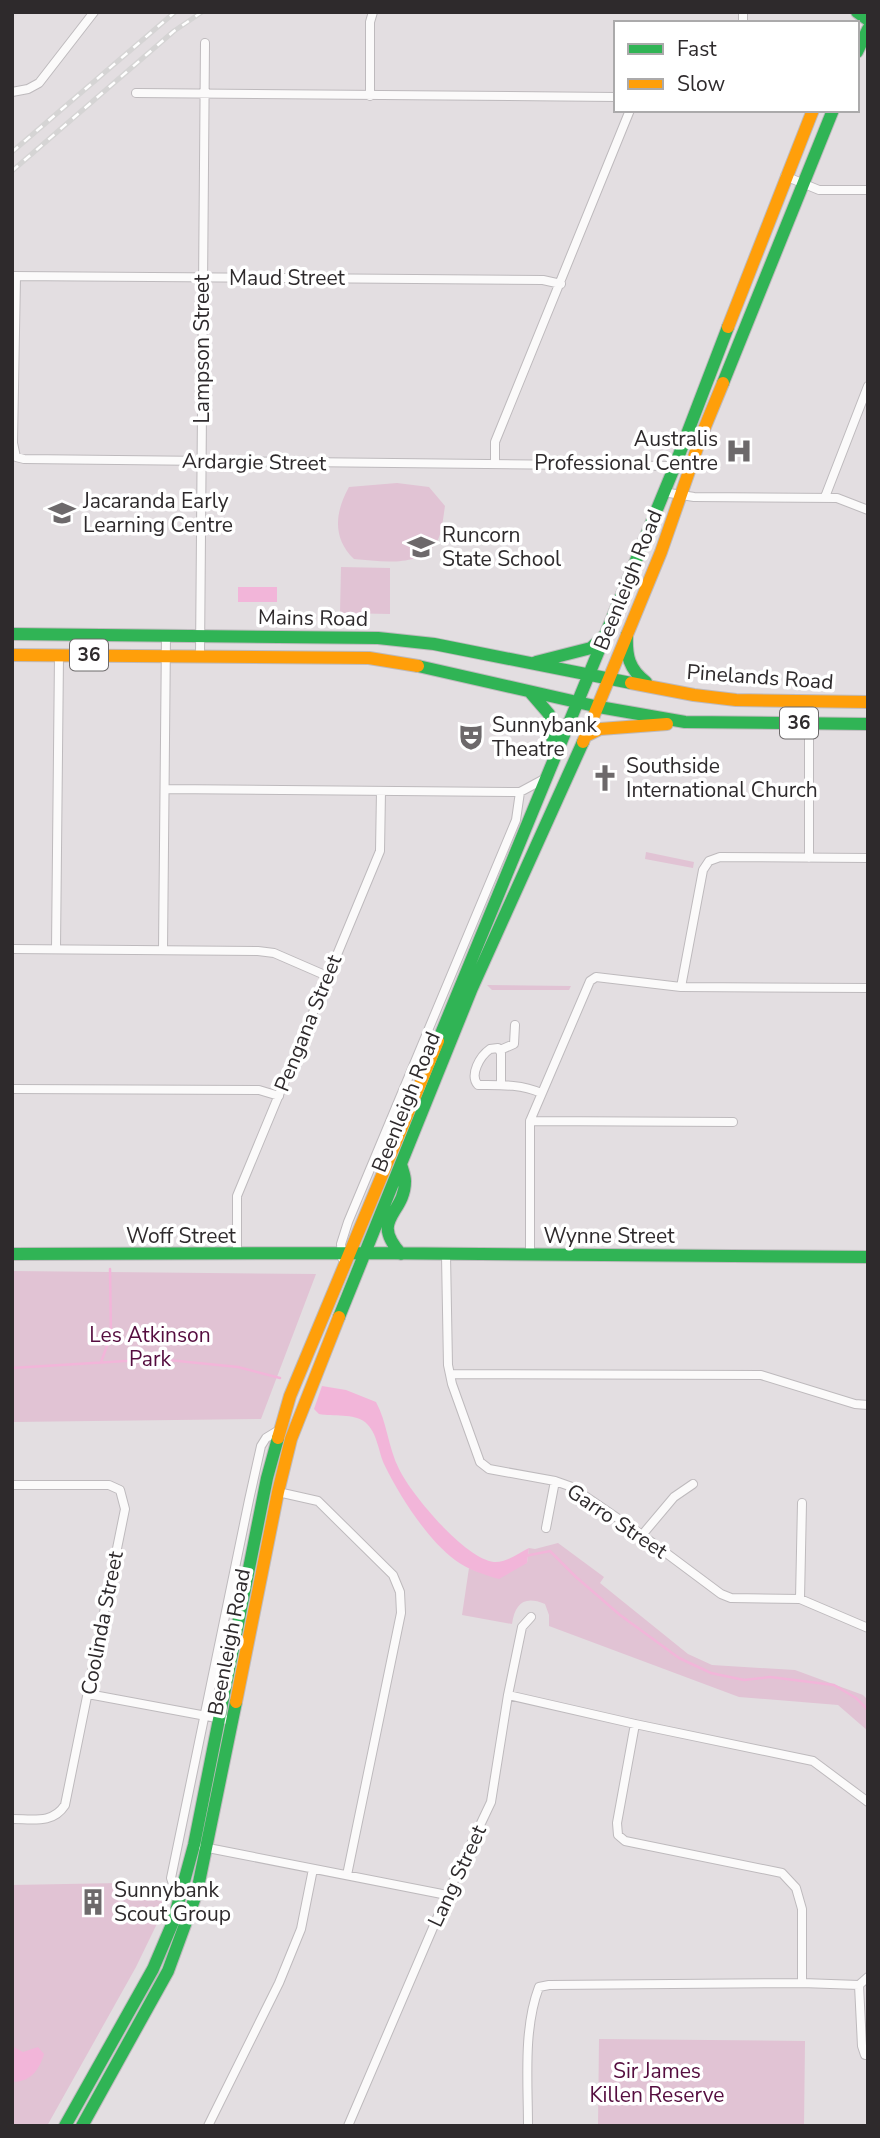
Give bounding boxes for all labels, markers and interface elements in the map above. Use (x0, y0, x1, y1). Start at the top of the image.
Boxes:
legend (614, 21, 859, 112)
text: Fast (677, 35, 717, 63)
text: Slow (677, 70, 726, 98)
street label: Maud Street (229, 264, 346, 292)
street label: Lampson Street (188, 274, 216, 424)
place label: Australis Professional Centre (534, 425, 718, 477)
hospital icon: Australis Professional Centre (724, 436, 754, 466)
street label: Ardargie Street (182, 447, 327, 477)
place label: Jacaranda Early Learning Centre (82, 487, 233, 539)
school or university icon: Jacaranda Early Learning Centre (47, 498, 77, 528)
street label: Beenleigh Road (587, 506, 669, 654)
place label: Runcorn State School (442, 521, 562, 573)
school or university icon: Runcorn State School (406, 532, 436, 562)
street label: Mains Road (258, 603, 368, 633)
road number: 36 (70, 640, 108, 670)
street label: Pinelands Road (686, 658, 834, 696)
road number: 36 (780, 708, 818, 738)
place label: Sunnybank Theatre (492, 711, 598, 763)
theatre icon: Sunnybank Theatre (456, 722, 486, 752)
place label: Southside International Church (626, 752, 818, 804)
church icon: Southside International Church (590, 763, 620, 793)
street label: Pengana Street (268, 950, 348, 1096)
street label: Beenleigh Road (365, 1028, 447, 1176)
street label: Woff Street (126, 1222, 237, 1250)
street label: Wynne Street (543, 1222, 675, 1250)
park label: Les Atkinson Park (89, 1321, 211, 1373)
street label: Garro Street (561, 1477, 673, 1565)
street label: Coolinda Street (74, 1548, 130, 1697)
street label: Beenleigh Road (201, 1566, 257, 1718)
street label: Lang Street (421, 1820, 493, 1932)
place label: Sunnybank Scout Group (114, 1876, 231, 1928)
building icon: Sunnybank Scout Group (78, 1887, 108, 1917)
park label: Sir James Killen Reserve (589, 2057, 725, 2109)

